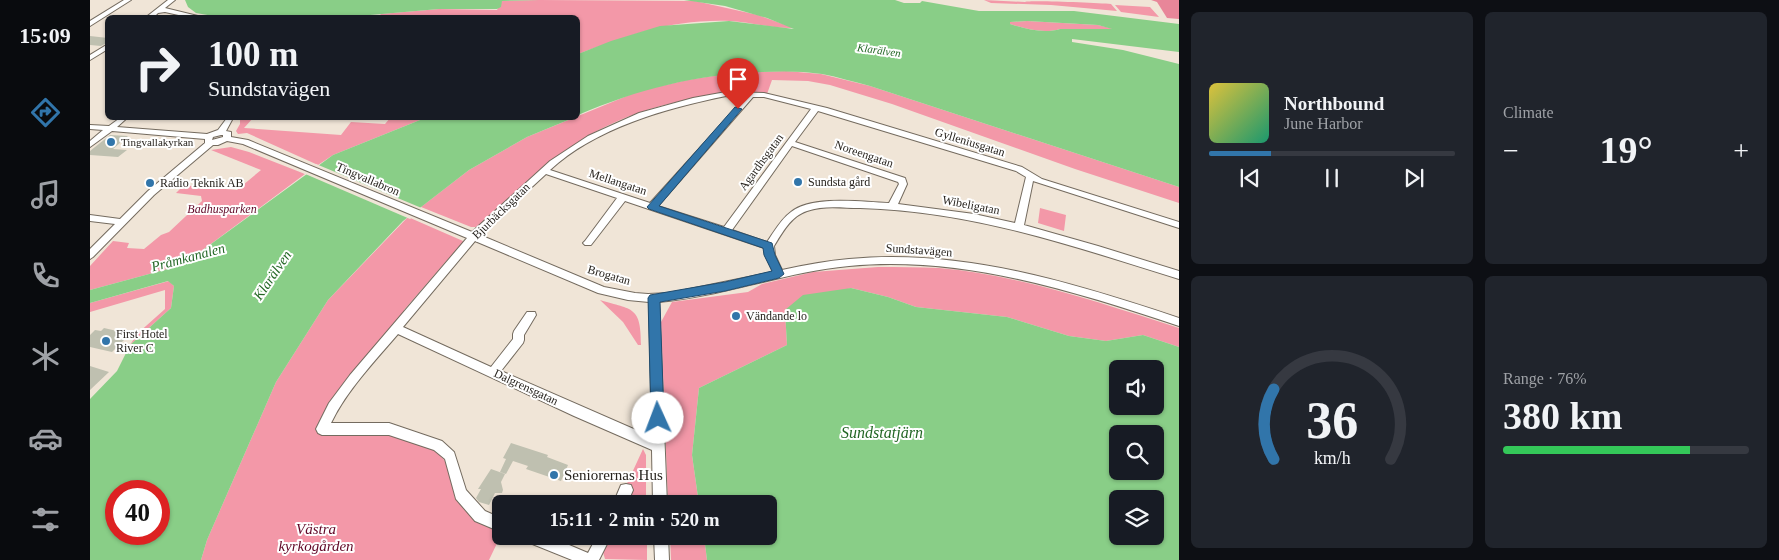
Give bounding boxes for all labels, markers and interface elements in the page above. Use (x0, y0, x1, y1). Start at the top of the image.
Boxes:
text: 15:09 (19, 23, 71, 48)
icon: right (125, 35, 190, 100)
text: 100 m (208, 35, 298, 74)
water label: Klarälven (855, 41, 902, 59)
pin (717, 58, 759, 109)
icon: arrive (724, 65, 752, 93)
text: Sundstavägen (208, 76, 330, 101)
text: Northbound (1284, 93, 1384, 114)
icon: directions (28, 95, 63, 130)
text: Climate (1503, 104, 1554, 121)
text: June Harbor (1284, 115, 1363, 132)
street label: Gylleniusgatan (933, 125, 1007, 159)
text: 19° (1599, 129, 1653, 171)
street label: Agardhsgatan (736, 131, 786, 193)
text: − (1503, 135, 1519, 166)
text: + (1733, 135, 1749, 166)
marker: Tingvallakyrkan (105, 136, 117, 148)
place label: Tingvallakyrkan (121, 136, 194, 148)
street label: Noreengatan (833, 137, 895, 171)
street label: Tingvallabron (334, 159, 402, 199)
icon: previous (1236, 164, 1264, 192)
icon: pause (1318, 164, 1346, 192)
icon: next (1400, 164, 1428, 192)
street label: Mellangatan (587, 166, 649, 198)
place label: Sundsta gård (808, 175, 870, 189)
place label: Radio Teknik AB (160, 176, 244, 190)
marker: Sundsta gård (792, 176, 804, 188)
icon: music (28, 177, 63, 212)
marker: Radio Teknik AB (144, 177, 156, 189)
street label: Bjurbäcksgatan (469, 180, 533, 242)
street label: Wibeligatan (941, 193, 1001, 217)
park label: Badhusparken (187, 202, 257, 216)
water label: Pråmkanalen (149, 240, 227, 275)
street label: Sundstavägen (885, 241, 953, 259)
water label: Klarälven (250, 248, 294, 304)
icon: phone (28, 258, 63, 293)
street label: Brogatan (586, 262, 632, 288)
place label: Vändande lo (746, 309, 807, 323)
marker: Vändande lo (730, 310, 742, 322)
place label: First Hotel River C (116, 327, 168, 355)
marker: First Hotel River C (100, 335, 112, 347)
icon: climate (28, 339, 63, 374)
map controls (1109, 360, 1164, 545)
button: sound (1109, 360, 1164, 415)
street label: Dalgrensgatan (492, 366, 560, 408)
text: Range · 76% (1503, 370, 1587, 387)
position arrow (631, 391, 683, 443)
text: 36 (1306, 392, 1358, 449)
text: 380 km (1503, 395, 1622, 437)
icon: car (28, 421, 63, 456)
water label: Sundstatjärn (841, 424, 923, 442)
button: search (1109, 425, 1164, 480)
text: km/h (1314, 448, 1350, 468)
place label: Seniorernas Hus (564, 467, 663, 483)
marker: Seniorernas Hus (548, 469, 560, 481)
speed limit sign: 40 (105, 480, 170, 545)
button: layers (1109, 490, 1164, 545)
icon: filters (28, 502, 63, 537)
text: 15:11 · 2 min · 520 m (550, 509, 719, 530)
park label: Västra kyrkogården (278, 521, 354, 554)

